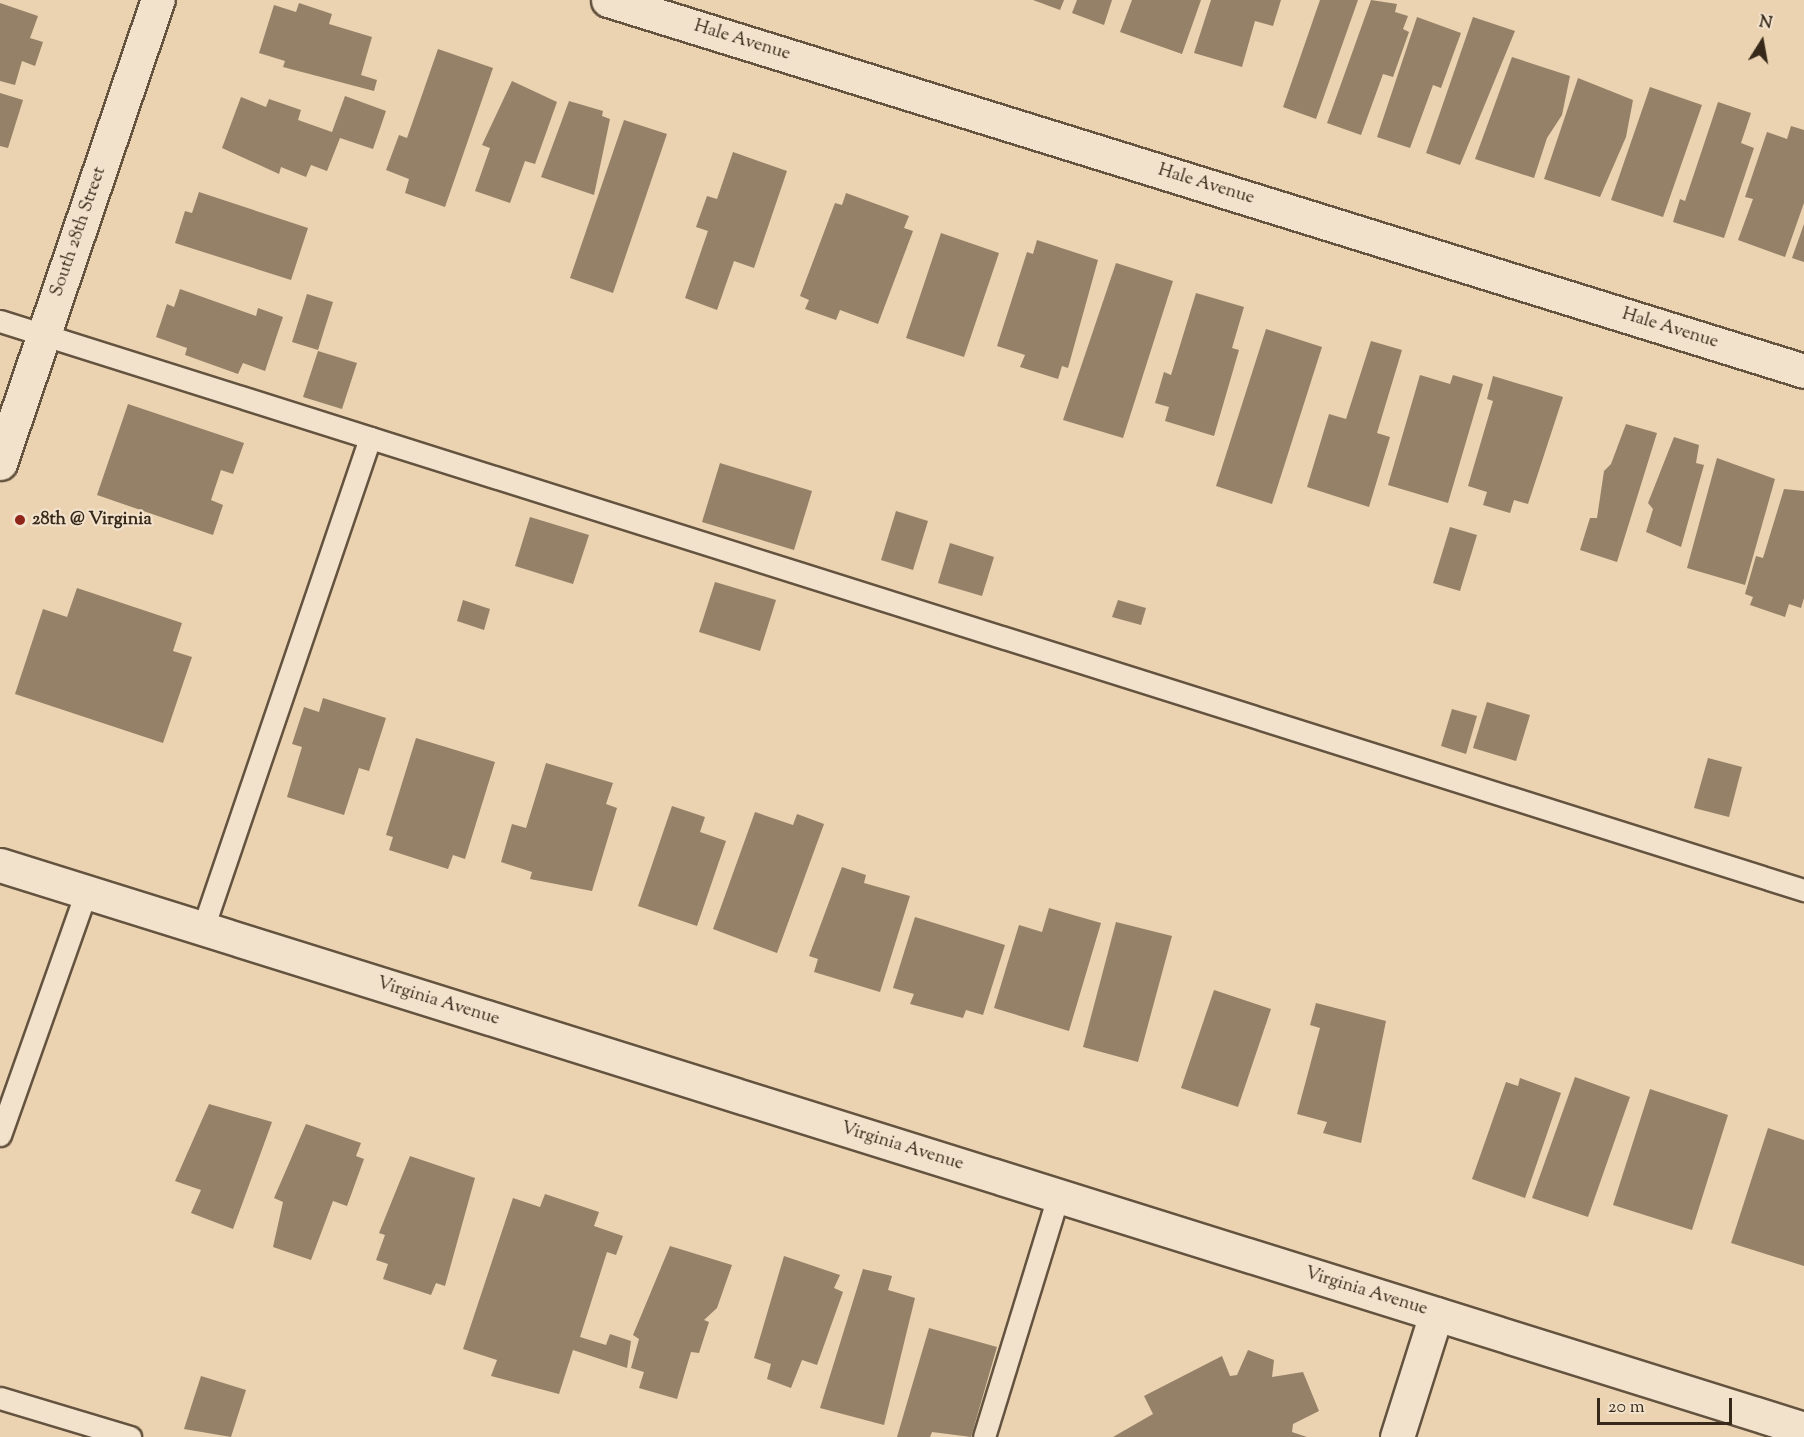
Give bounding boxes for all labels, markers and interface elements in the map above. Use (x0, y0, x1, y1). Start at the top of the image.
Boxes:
text: N (1757, 11, 1774, 36)
north arrow (1732, 12, 1792, 72)
street label: Hale Avenue (691, 16, 793, 66)
street label: Hale Avenue (1155, 160, 1257, 210)
street label: South 28th Street (47, 164, 111, 300)
street label: Hale Avenue (1619, 304, 1721, 354)
place label: 28th @ Virginia (32, 509, 152, 531)
marker: 28th @ Virginia (13, 513, 27, 527)
street label: Virginia Avenue (374, 973, 502, 1031)
street label: Virginia Avenue (838, 1118, 966, 1176)
street label: Virginia Avenue (1302, 1263, 1430, 1321)
scale bar (1600, 1386, 1735, 1424)
text: 20 m (1608, 1395, 1645, 1421)

